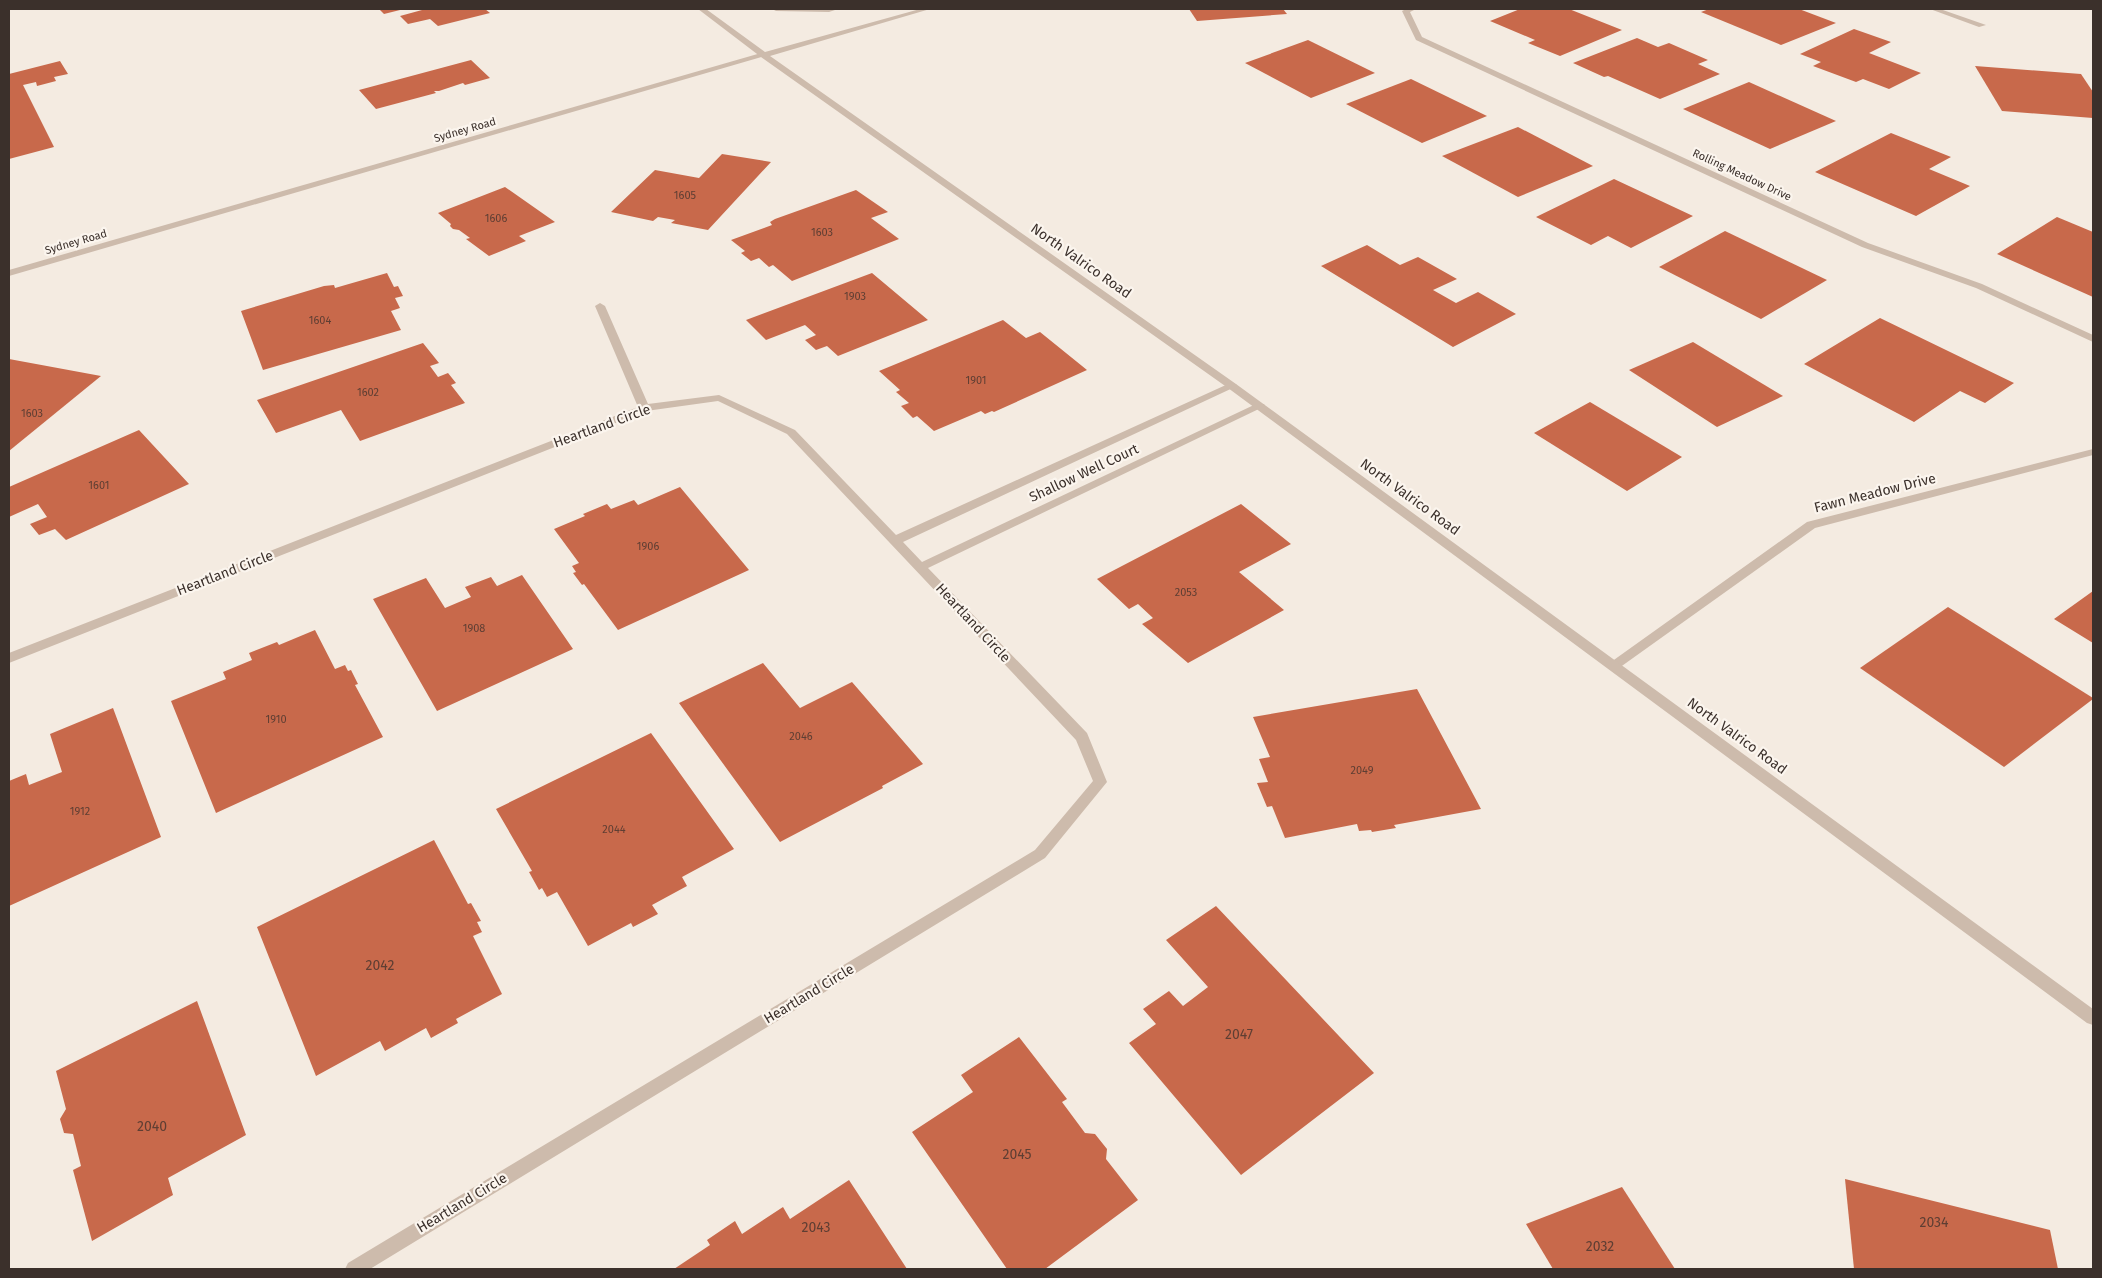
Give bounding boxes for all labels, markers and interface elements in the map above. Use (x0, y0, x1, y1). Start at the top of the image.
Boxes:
street label: Sydney Road (432, 115, 498, 145)
street label: Rolling Meadow Drive (1691, 146, 1793, 204)
house number: 1605 (674, 189, 697, 202)
house number: 1606 (485, 212, 507, 225)
street label: North Valrico Road (1027, 220, 1135, 302)
house number: 1603 (811, 226, 833, 239)
street label: Sydney Road (43, 227, 109, 257)
house number: 1903 (844, 290, 866, 303)
house number: 1604 (309, 314, 331, 327)
house number: 1901 (965, 374, 987, 387)
house number: 1602 (357, 386, 379, 399)
street label: Heartland Circle (551, 401, 653, 451)
house number: 1603 (21, 407, 43, 420)
street label: Shallow Well Court (1027, 440, 1142, 506)
street label: North Valrico Road (1357, 455, 1463, 539)
street label: Fawn Meadow Drive (1812, 470, 1938, 516)
house number: 1601 (88, 479, 110, 492)
house number: 1906 (637, 540, 659, 553)
street label: Heartland Circle (174, 547, 276, 599)
street label: Heartland Circle (932, 580, 1014, 666)
house number: 2053 (1175, 586, 1197, 599)
house number: 1908 (463, 622, 485, 635)
street label: North Valrico Road (1684, 694, 1790, 778)
house number: 1910 (265, 713, 287, 726)
house number: 2046 (789, 730, 813, 743)
house number: 2049 (1351, 764, 1374, 777)
house number: 1912 (70, 805, 90, 818)
house number: 2044 (602, 823, 626, 836)
house number: 2042 (366, 957, 394, 974)
street label: Heartland Circle (761, 960, 857, 1028)
house number: 2047 (1225, 1026, 1253, 1043)
house number: 2040 (137, 1118, 167, 1135)
house number: 2045 (1002, 1146, 1032, 1163)
street label: Heartland Circle (414, 1169, 510, 1237)
house number: 2034 (1920, 1214, 1949, 1231)
house number: 2043 (802, 1219, 830, 1236)
house number: 2032 (1586, 1238, 1614, 1255)

